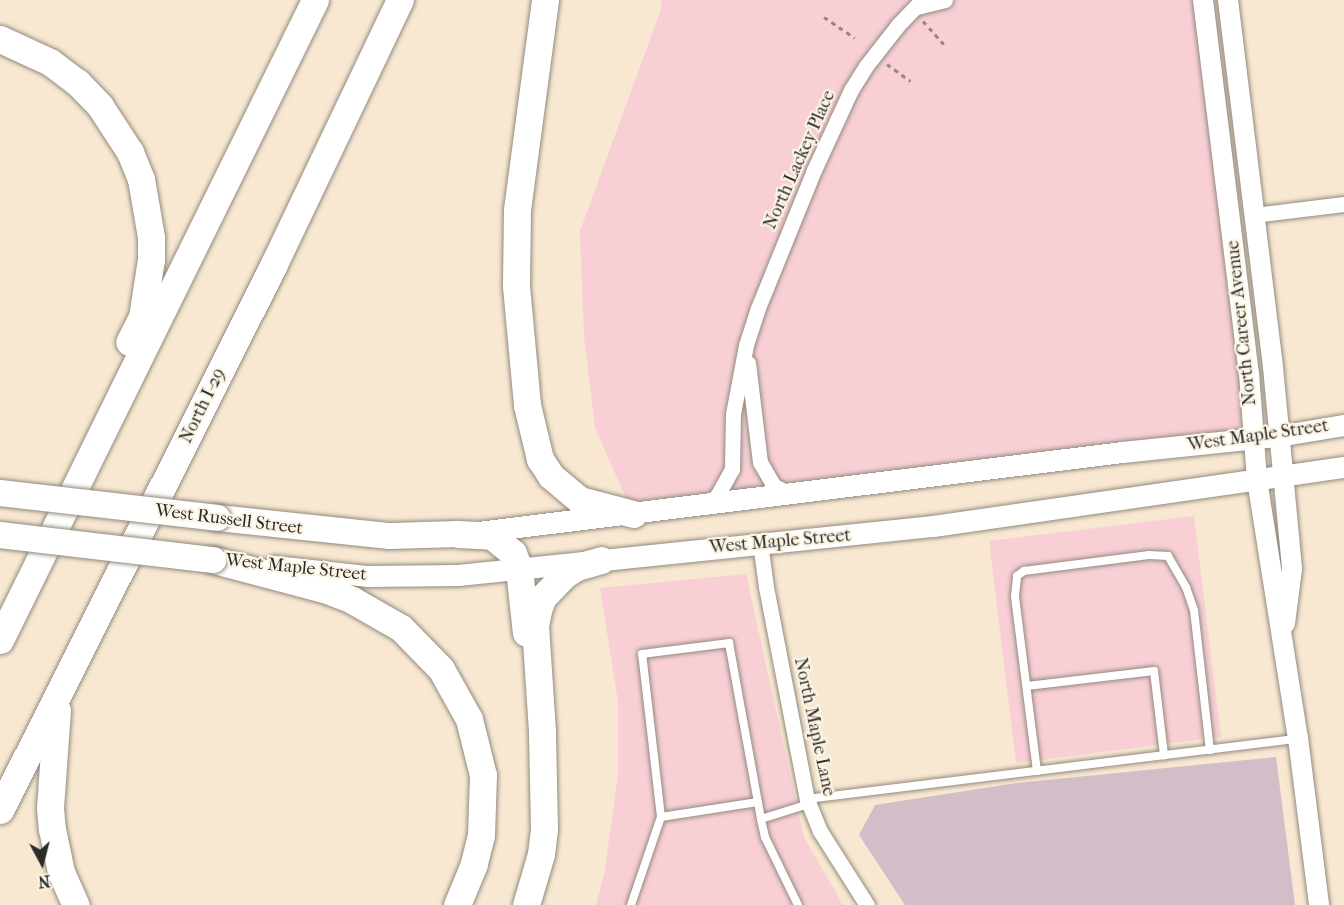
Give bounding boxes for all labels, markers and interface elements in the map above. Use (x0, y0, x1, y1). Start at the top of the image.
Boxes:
street label: North Lackey Place (760, 87, 840, 233)
street label: North Career Avenue (1223, 239, 1261, 407)
street label: North I-29 (176, 365, 230, 447)
street label: West Maple Street (1186, 415, 1330, 457)
street label: West Russell Street (154, 500, 304, 540)
street label: West Maple Street (708, 525, 852, 559)
street label: West Maple Street (224, 550, 368, 586)
street label: North Maple Lane (789, 656, 839, 798)
north arrow (12, 833, 72, 893)
text: N (37, 871, 51, 892)

